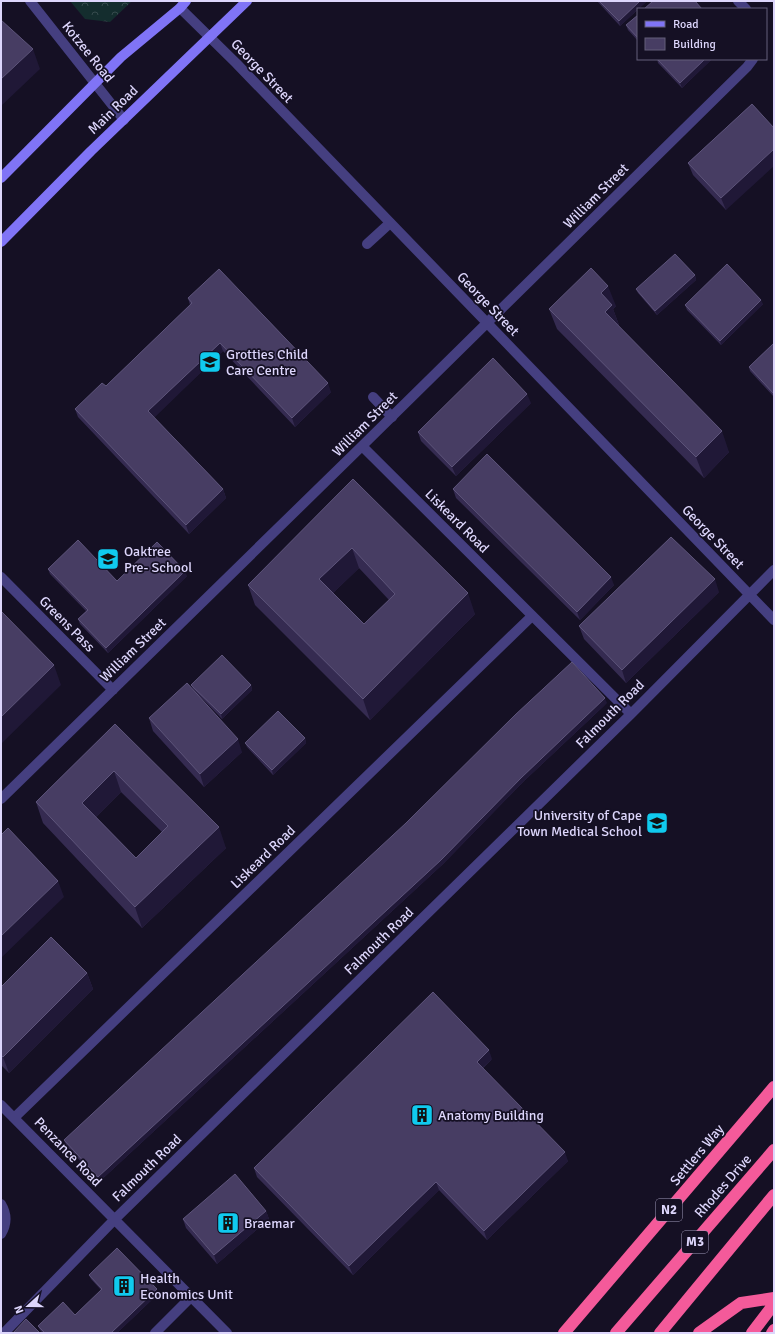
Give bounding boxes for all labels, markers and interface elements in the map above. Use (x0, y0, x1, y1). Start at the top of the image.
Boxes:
legend (637, 8, 767, 60)
text: Road (673, 17, 699, 32)
street label: Kotzee Road (58, 18, 118, 86)
street label: George Street (227, 36, 297, 107)
text: Building (673, 37, 716, 52)
street label: Main Road (84, 82, 142, 138)
street label: William Street (560, 160, 632, 232)
street label: George Street (453, 269, 523, 340)
place label: Grotties Child Care Centre (226, 346, 308, 379)
school or university icon: Grotties Child Care Centre (197, 349, 223, 375)
street label: William Street (329, 388, 401, 460)
street label: Liskeard Road (422, 486, 492, 556)
street label: George Street (678, 502, 748, 573)
place label: Oaktree Pre- School (124, 543, 192, 576)
school or university icon: Oaktree Pre- School (95, 546, 121, 572)
street label: Greens Pass (36, 593, 98, 655)
street label: William Street (96, 614, 170, 686)
street label: Falmouth Road (572, 676, 648, 752)
place label: University of Cape Town Medical School (517, 807, 642, 840)
school or university icon: University of Cape Town Medical School (644, 810, 670, 836)
street label: Liskeard Road (227, 822, 299, 892)
street label: Falmouth Road (341, 904, 417, 978)
building icon: Anatomy Building (409, 1102, 435, 1128)
place label: Anatomy Building (438, 1107, 544, 1124)
street label: Penzance Road (31, 1114, 105, 1190)
street label: Settlers Way (666, 1121, 728, 1189)
street label: Falmouth Road (109, 1131, 185, 1205)
street label: Rhodes Drive (691, 1151, 755, 1221)
road number: N2 (656, 1199, 682, 1221)
building icon: Braemar (215, 1210, 241, 1236)
place label: Braemar (244, 1215, 296, 1232)
road number: M3 (682, 1231, 708, 1253)
place label: Health Economics Unit (140, 1270, 233, 1303)
building icon: Health Economics Unit (111, 1273, 137, 1299)
north arrow (8, 1286, 48, 1326)
text: N (12, 1304, 27, 1315)

